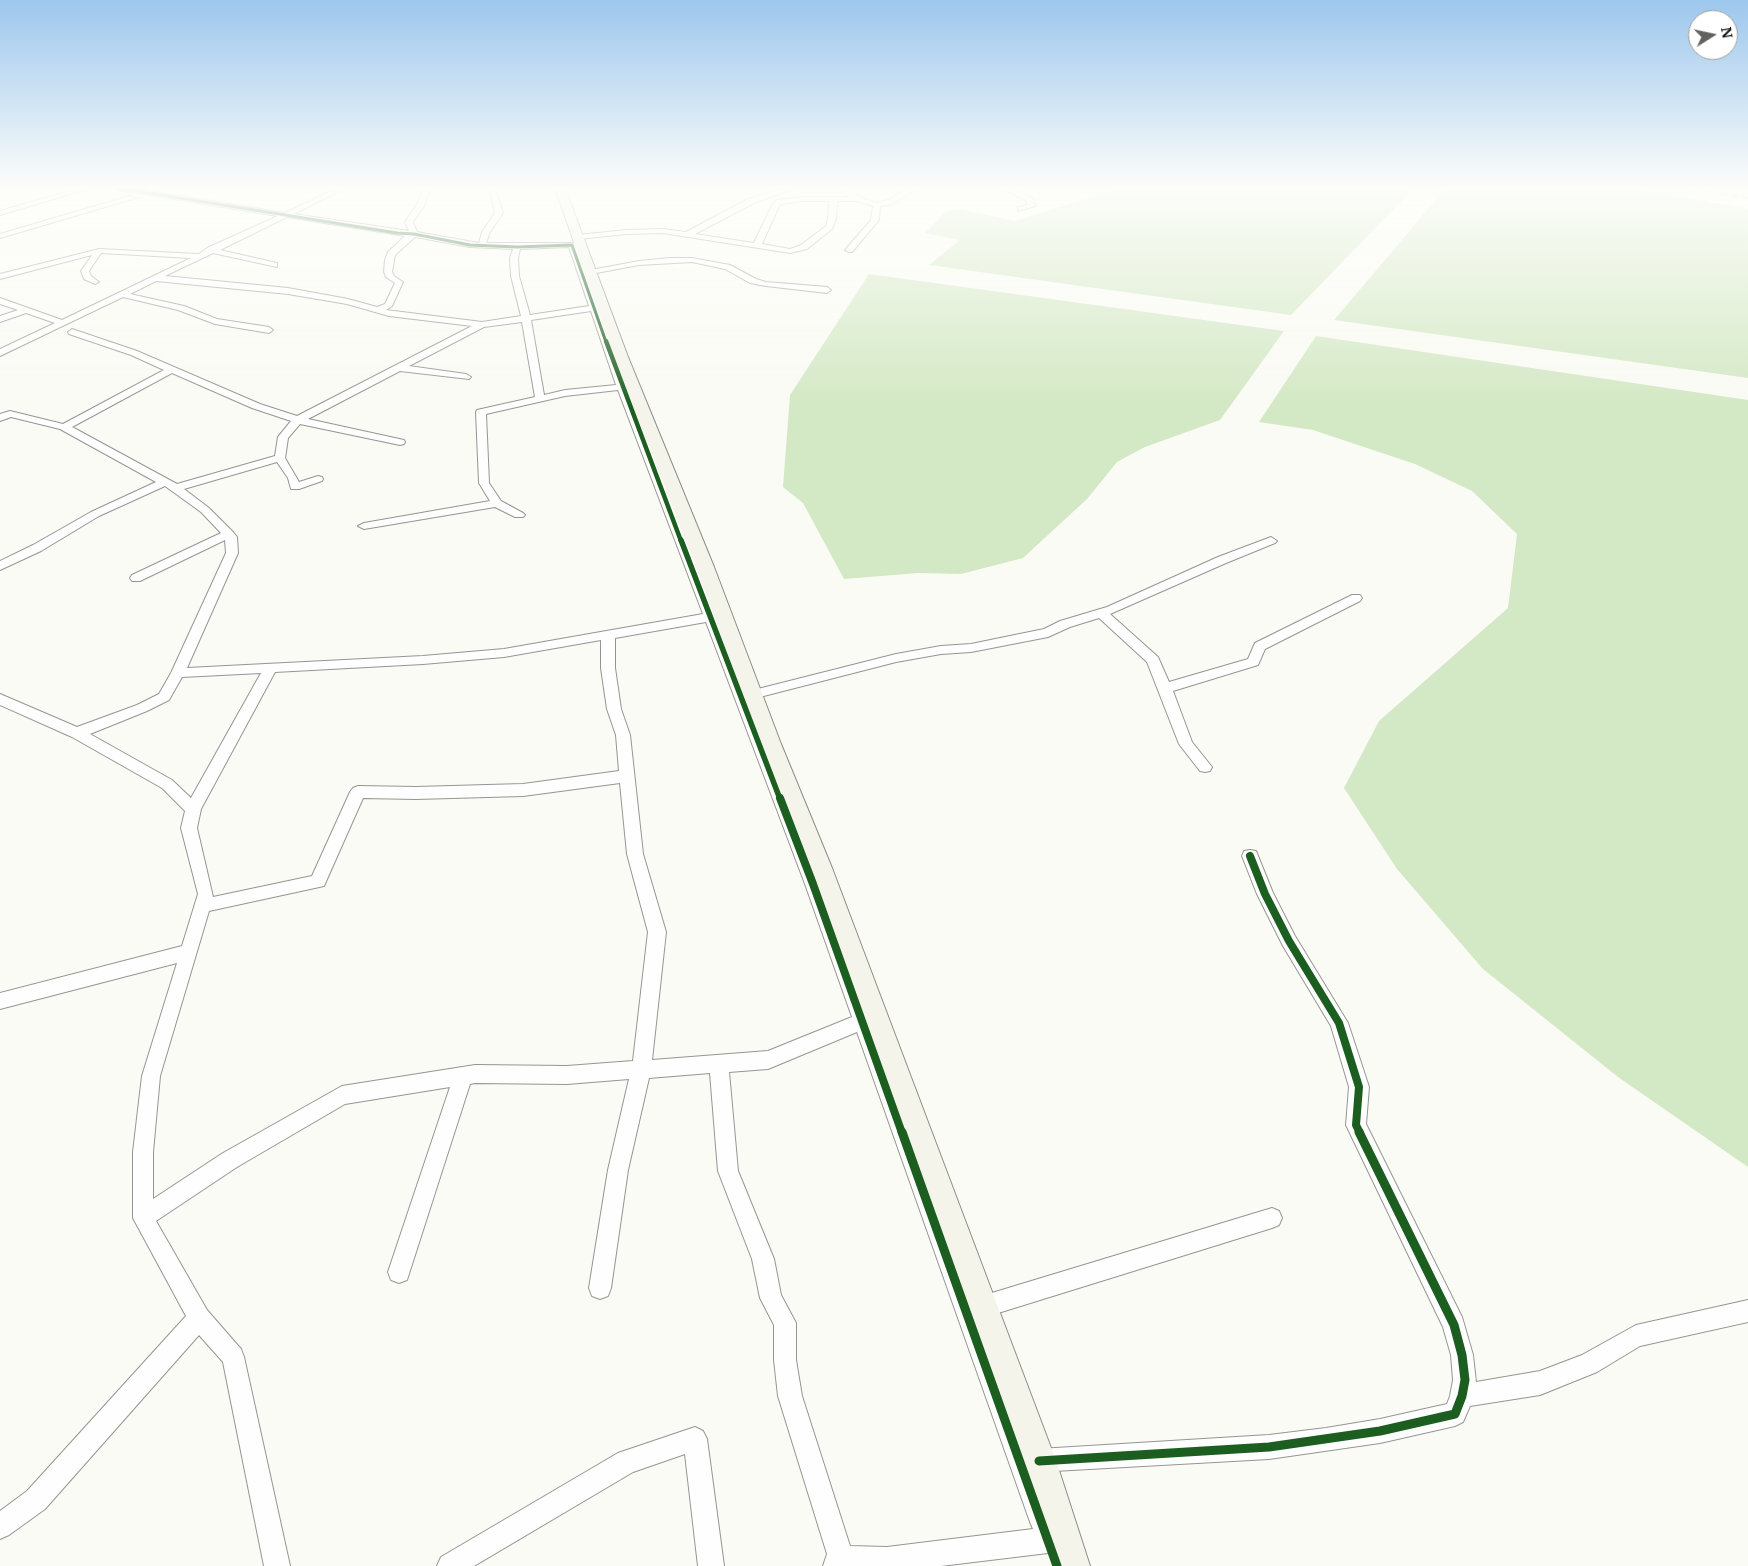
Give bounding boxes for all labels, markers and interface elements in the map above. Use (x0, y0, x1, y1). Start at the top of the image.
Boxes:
north arrow (1688, 10, 1738, 60)
text: N (1717, 26, 1737, 40)

